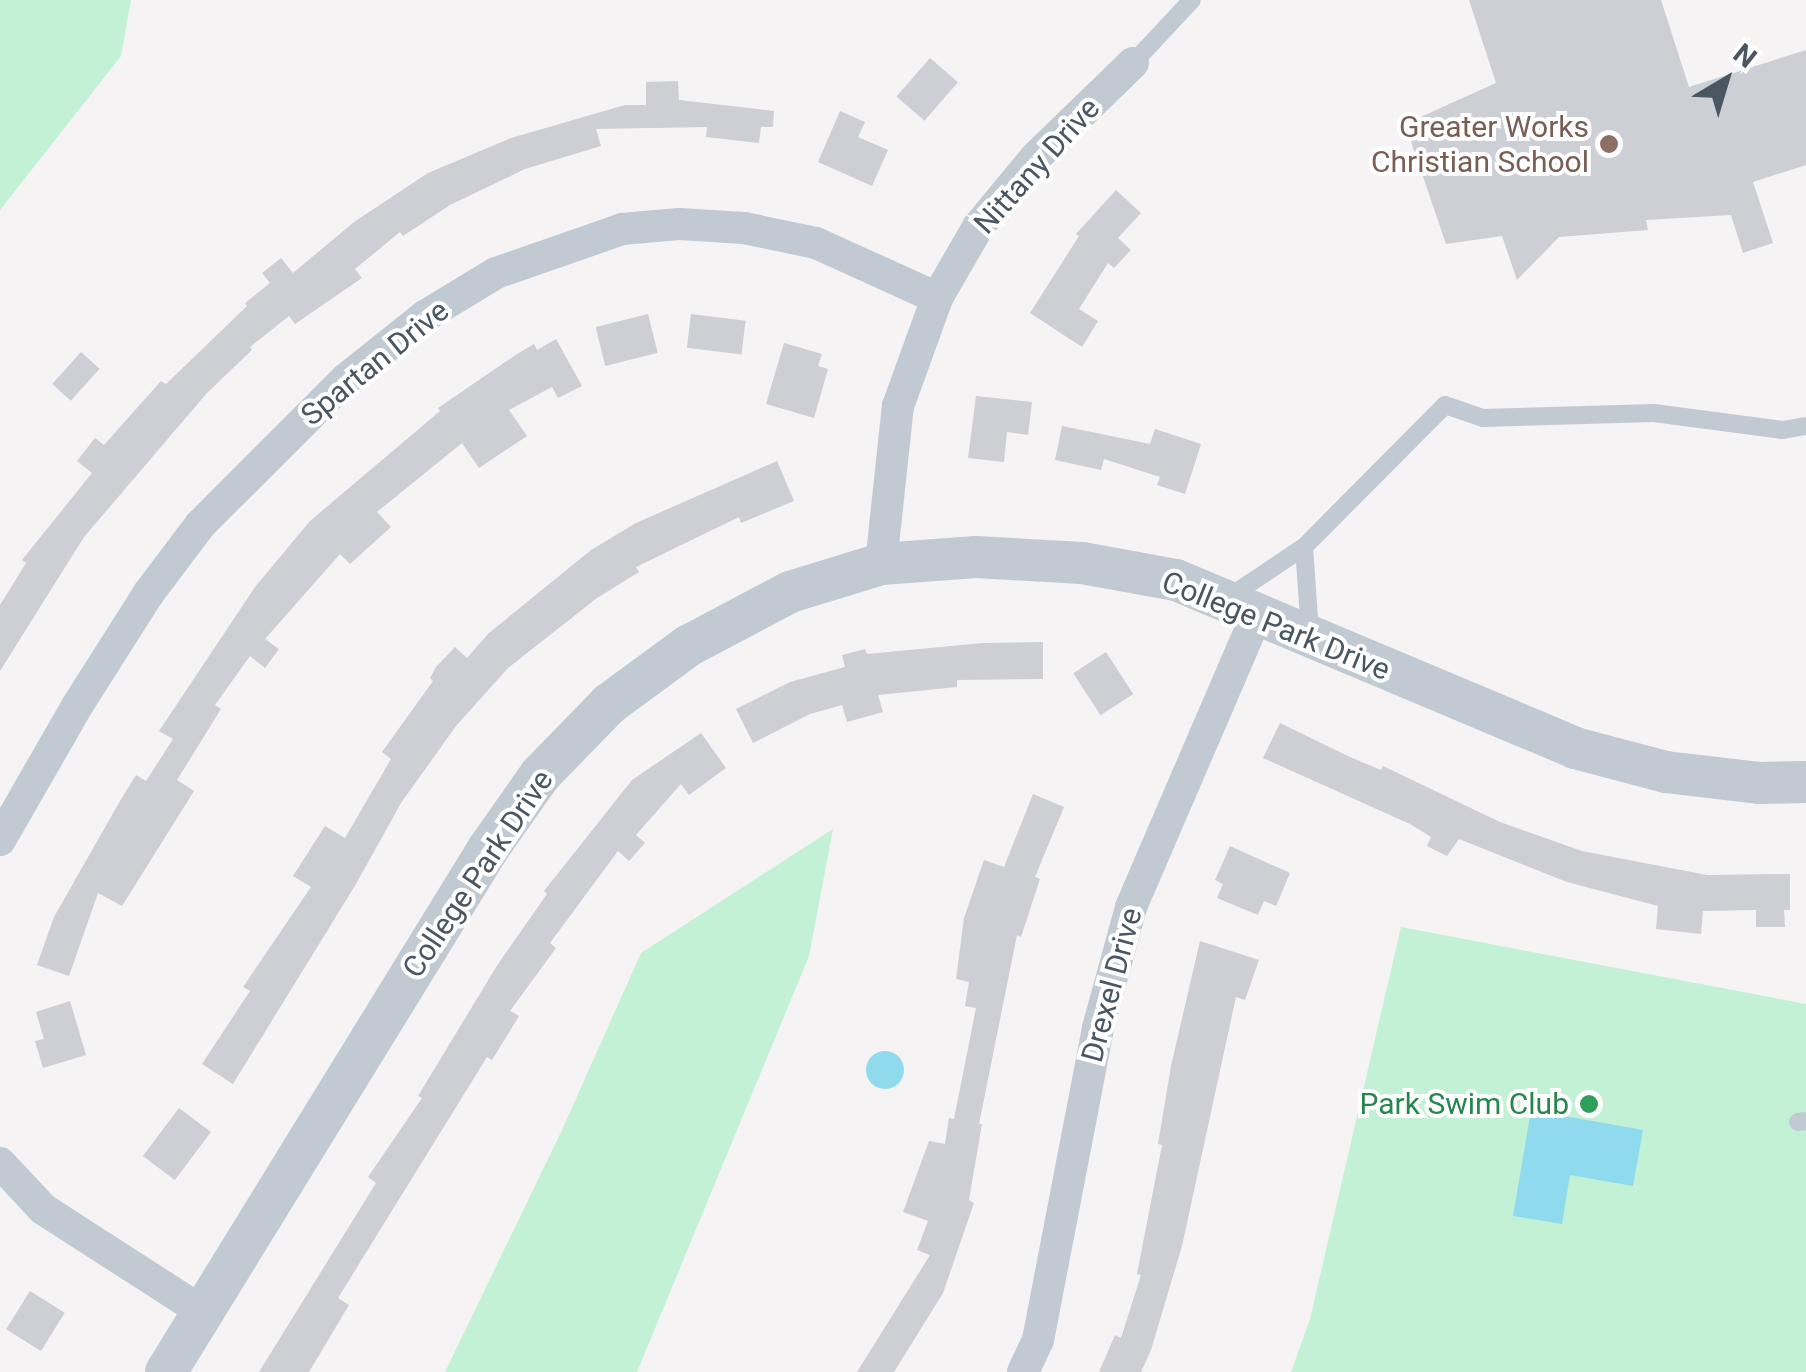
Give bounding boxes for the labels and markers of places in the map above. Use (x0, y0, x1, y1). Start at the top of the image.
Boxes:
place label: Greater Works Christian School (1371, 109, 1589, 180)
marker: Greater Works Christian School (1598, 133, 1620, 155)
place label: Park Swim Club (1359, 1086, 1569, 1122)
marker: Park Swim Club (1578, 1093, 1600, 1115)

